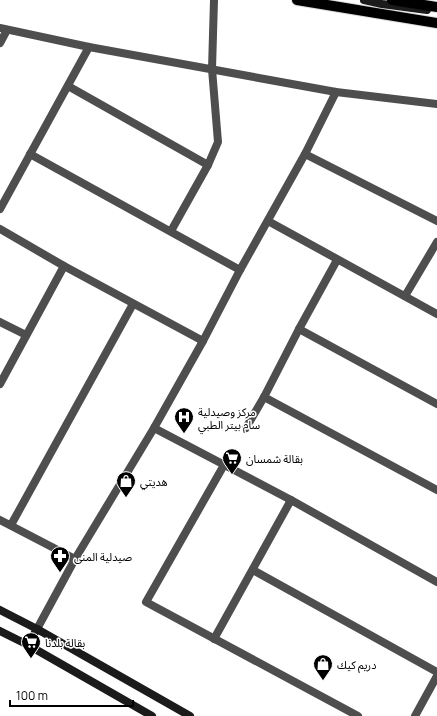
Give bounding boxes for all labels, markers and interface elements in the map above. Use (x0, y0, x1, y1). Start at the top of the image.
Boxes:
place label: مركز وصيدلية سام بيتر الطبي (198, 404, 261, 434)
hospital icon: مركز وصيدلية سام بيتر الطبي (173, 406, 195, 434)
supermarket icon: بقالة شمسان (221, 447, 243, 475)
place label: بقالة شمسان (246, 451, 303, 466)
shop icon: هديتي (115, 470, 137, 498)
place label: هديتي (140, 474, 168, 491)
pharmacy icon: صيدلية المنى (49, 545, 71, 573)
place label: صيدلية المنى (74, 549, 132, 564)
supermarket icon: بقالة بلدنا (20, 631, 42, 659)
place label: بقالة بلدنا (45, 635, 85, 650)
shop icon: دريم كيك (312, 653, 334, 681)
place label: دريم كيك (337, 657, 376, 674)
scale bar (10, 682, 133, 708)
text: 100 m (16, 687, 48, 704)

